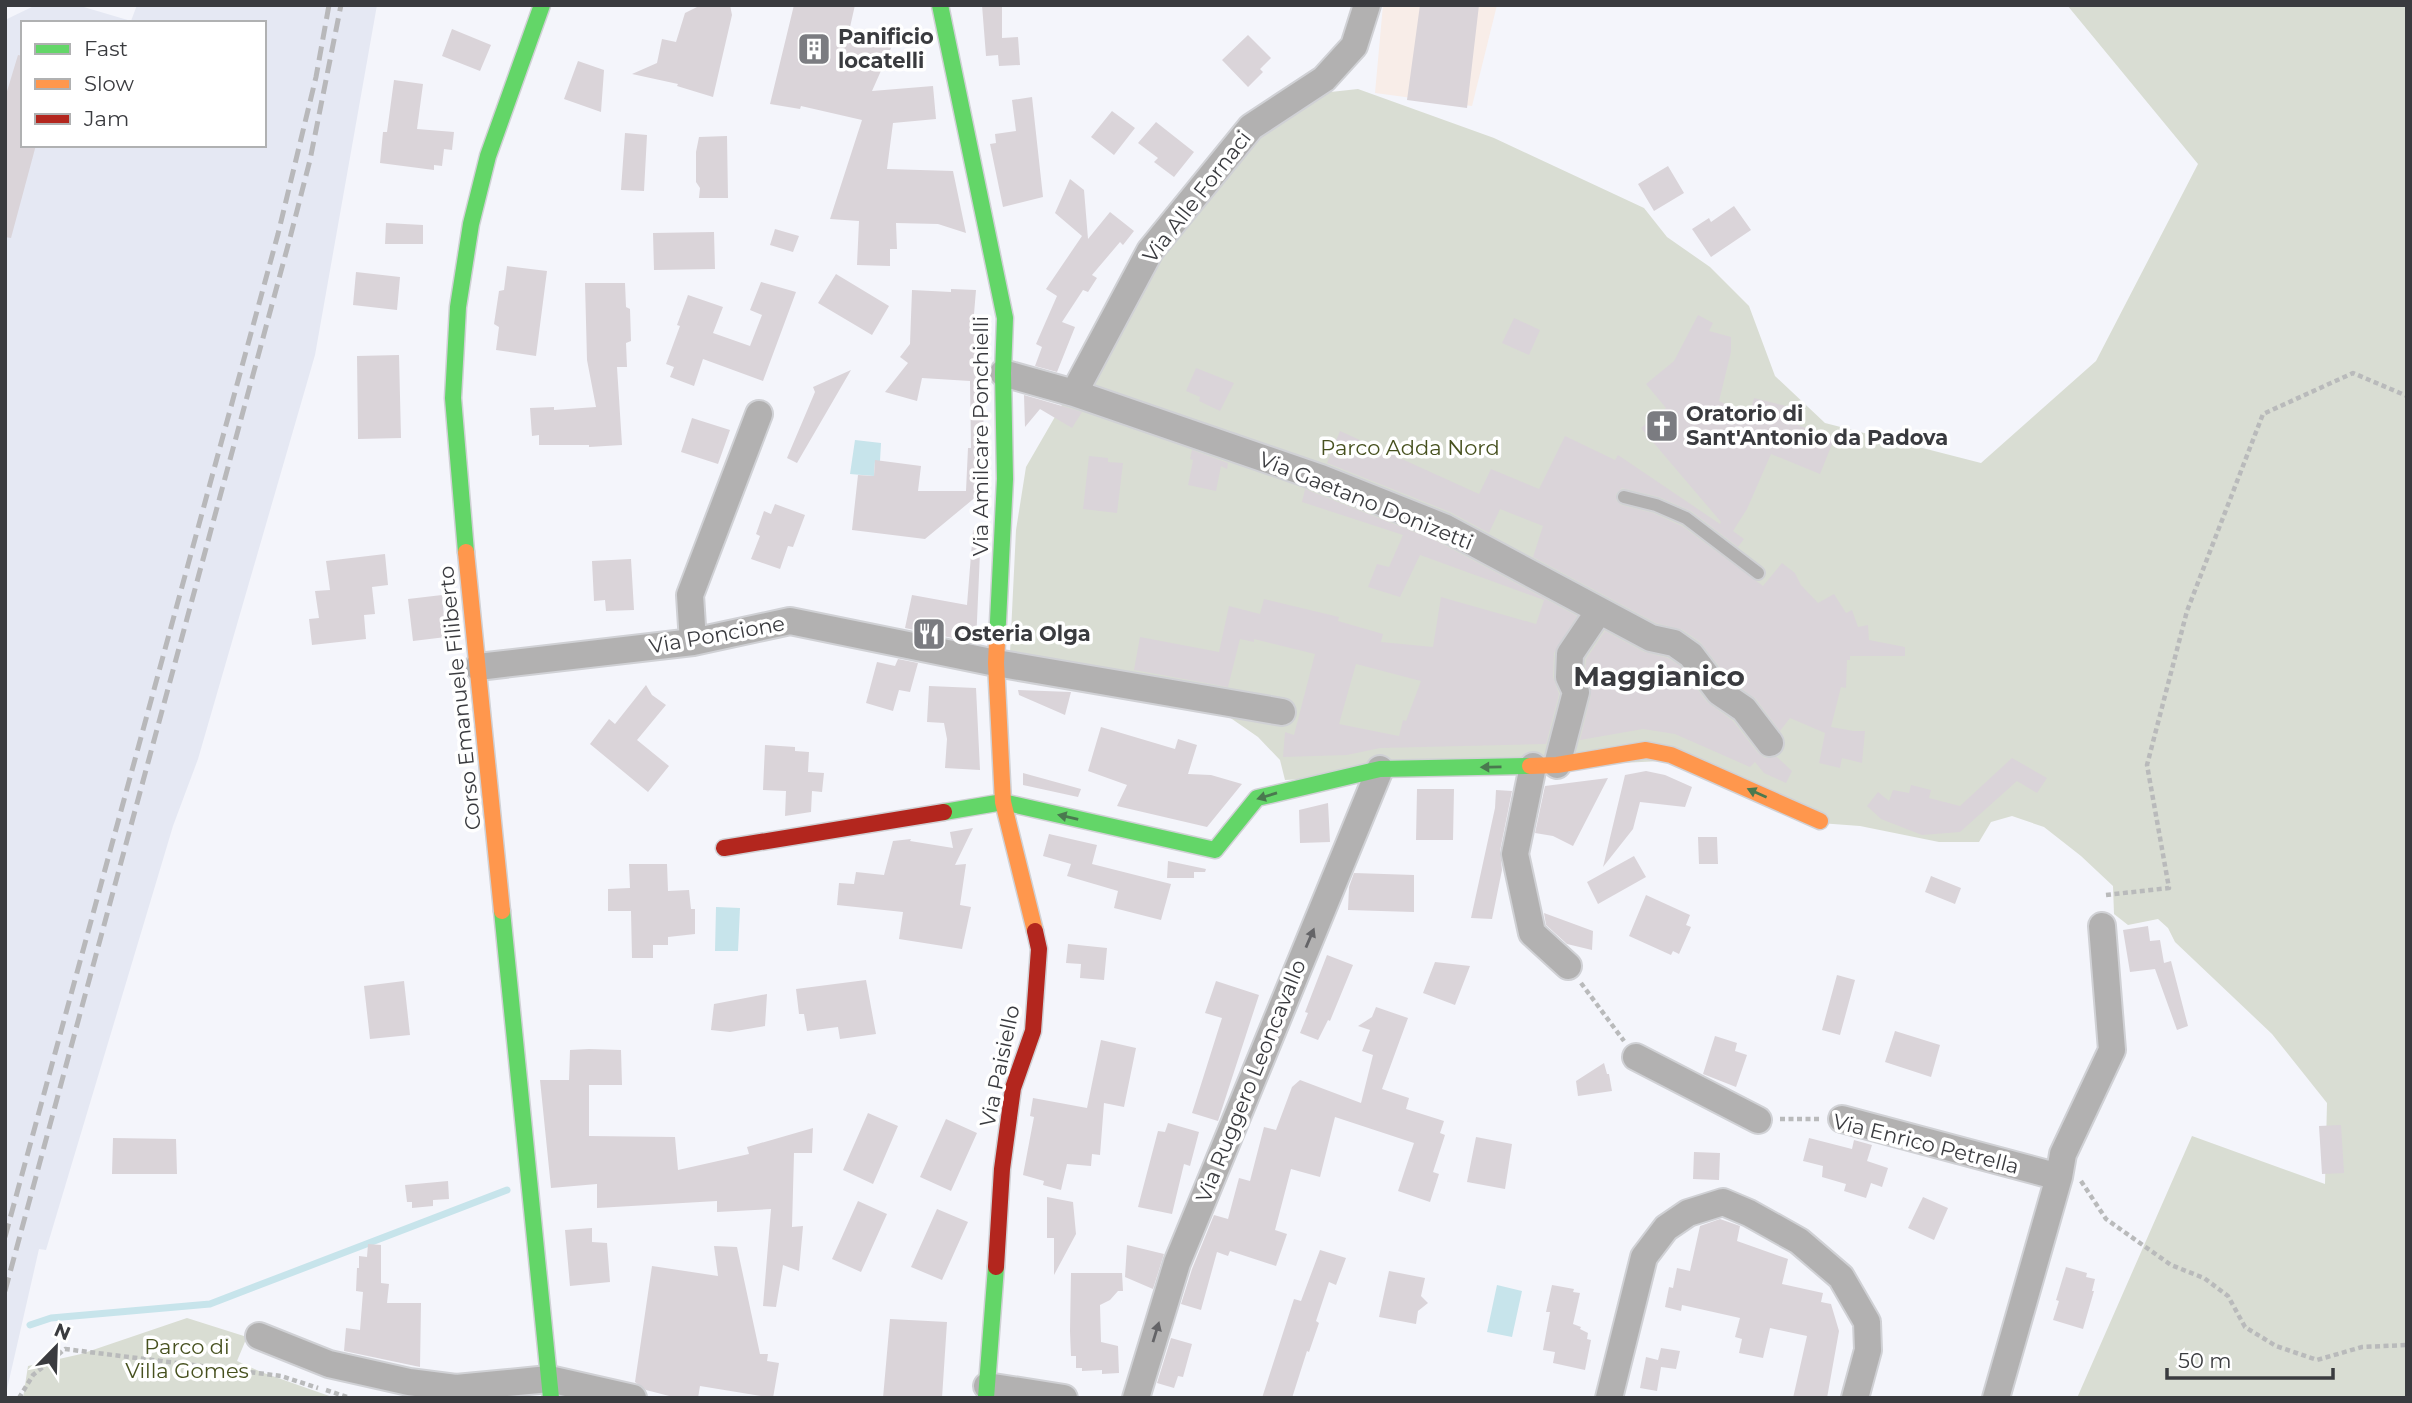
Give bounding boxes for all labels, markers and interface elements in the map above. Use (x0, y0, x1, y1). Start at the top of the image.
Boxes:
legend (21, 21, 266, 147)
place label: Panificio locatelli (838, 24, 934, 73)
building icon: Panificio locatelli (795, 30, 833, 68)
text: Fast (84, 36, 128, 61)
text: Slow (84, 71, 134, 96)
text: Jam (83, 106, 129, 131)
street label: Via Alle Fornaci (1137, 126, 1256, 268)
street label: Via Amilcare Ponchielli (968, 316, 993, 556)
place label: Oratorio di Sant'Antonio da Padova (1686, 401, 1948, 450)
church icon: Oratorio di Sant'Antonio da Padova (1643, 407, 1681, 445)
park label: Parco Adda Nord (1320, 435, 1500, 460)
street label: Via Gaetano Donizetti (1256, 446, 1477, 555)
street label: Corso Emanuele Filiberto (433, 565, 486, 831)
street label: Via Poncione (647, 610, 787, 659)
restaurant icon: Osteria Olga (910, 615, 948, 653)
place label: Osteria Olga (954, 621, 1091, 646)
district label: Maggianico (1573, 659, 1745, 693)
one-way arrow (1480, 761, 1502, 772)
one-way arrow (1747, 787, 1768, 798)
one-way arrow (1257, 792, 1278, 802)
one-way arrow (1057, 811, 1079, 822)
one-way arrow (1304, 927, 1315, 948)
street label: Via Ruggero Leoncavallo (1190, 956, 1311, 1206)
street label: Via Paisiello (974, 1003, 1025, 1129)
street label: Via Enrico Petrella (1831, 1108, 2022, 1179)
north arrow (21, 1312, 91, 1382)
text: N (51, 1318, 74, 1345)
one-way arrow (1151, 1322, 1162, 1343)
park label: Parco di Villa Gomes (125, 1334, 249, 1383)
scale bar (2167, 1336, 2333, 1380)
text: 50 m (2178, 1348, 2232, 1373)

